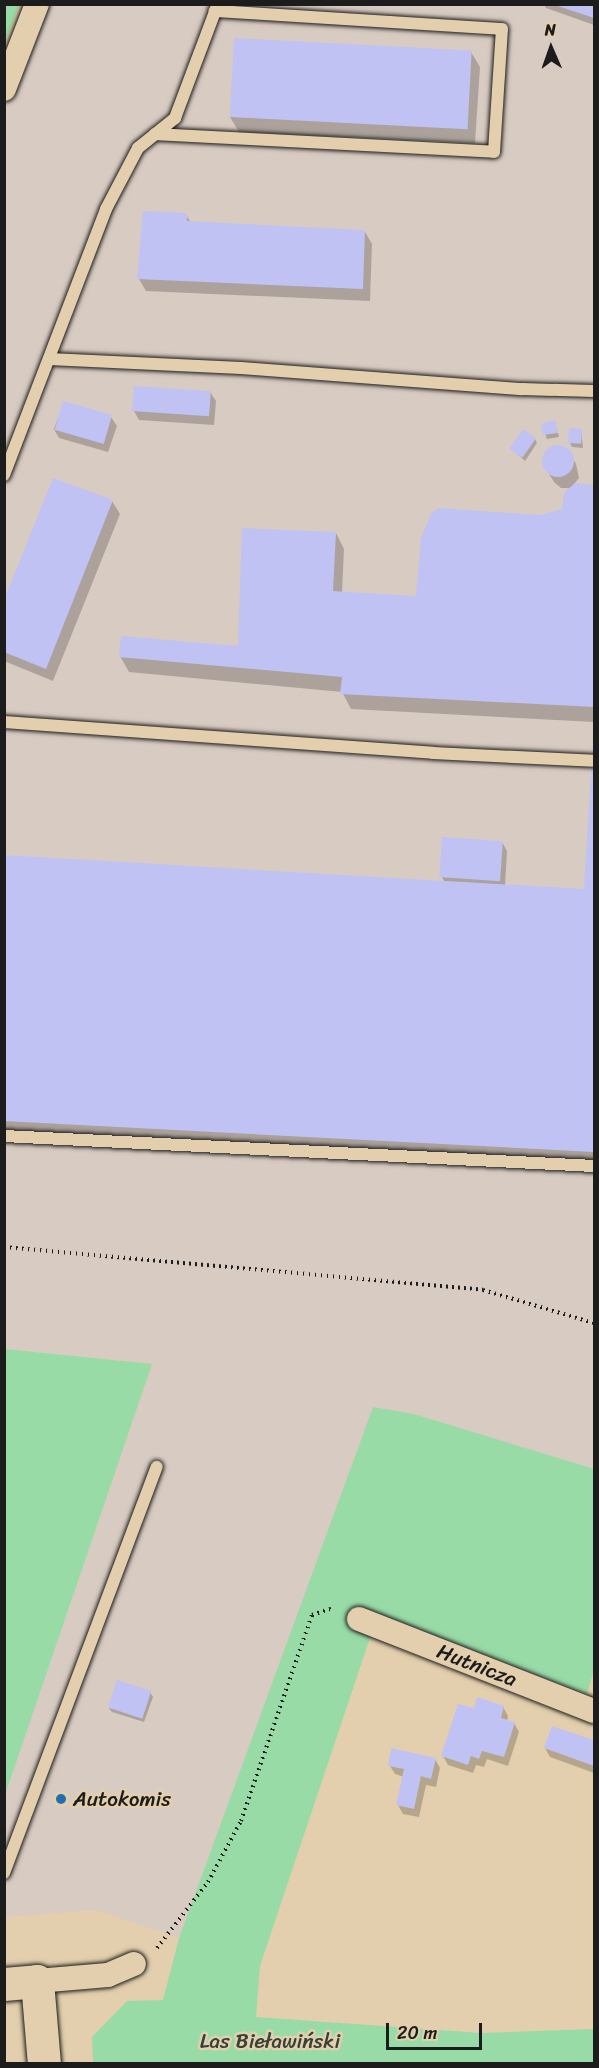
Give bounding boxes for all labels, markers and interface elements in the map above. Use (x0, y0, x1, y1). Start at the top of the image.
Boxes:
text: N (544, 15, 556, 44)
north arrow (521, 18, 581, 78)
street label: Hutnicza (434, 1638, 520, 1692)
place label: Autokomis (73, 1786, 171, 1812)
marker: Autokomis (54, 1792, 68, 1806)
scale bar (389, 2011, 485, 2049)
text: 20 m (397, 2017, 437, 2049)
park label: Las Bieławiński (200, 2028, 340, 2054)

